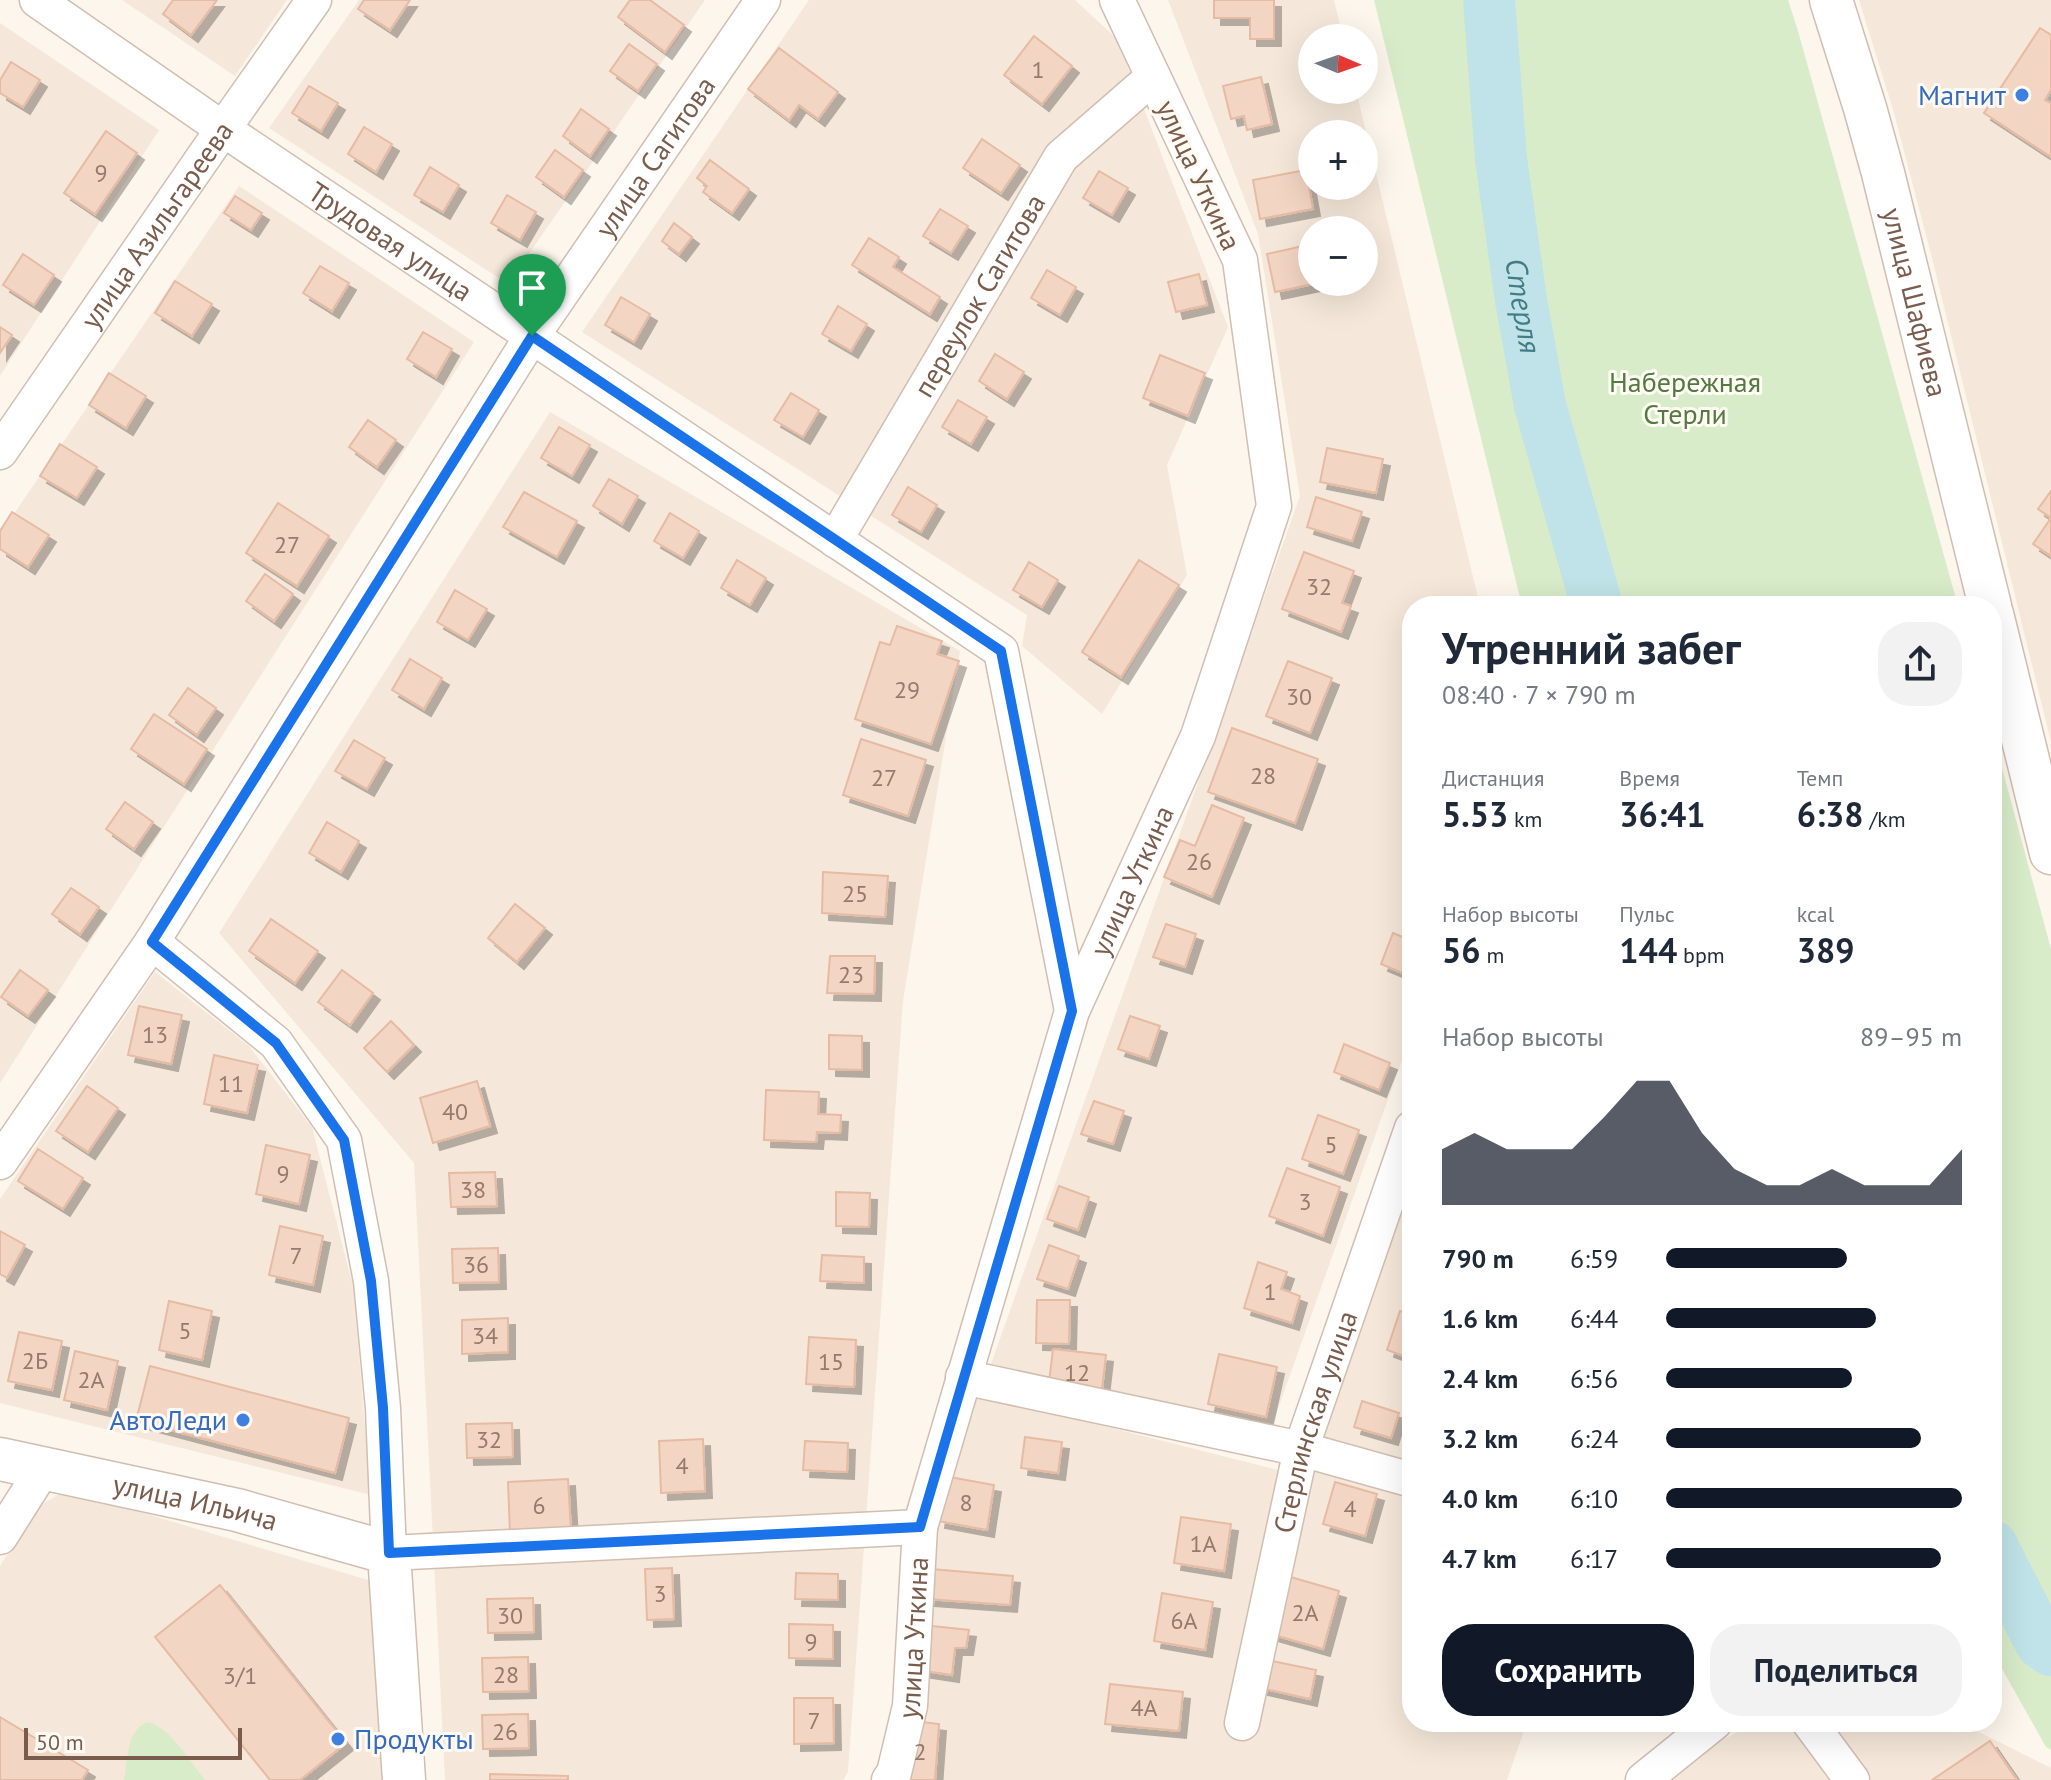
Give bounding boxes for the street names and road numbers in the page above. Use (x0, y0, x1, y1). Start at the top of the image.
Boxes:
street label: улица Сагитова (586, 69, 723, 245)
street label: улица Уткина (1148, 94, 1250, 256)
street label: улица Азильгареева (72, 113, 241, 336)
street label: Трудовая улица (301, 173, 480, 309)
street label: переулок Сагитова (905, 187, 1053, 404)
street label: улица Шафиева (1874, 204, 1957, 401)
street label: улица Уткина (1081, 799, 1182, 962)
street label: Стерлинская улица (1264, 1306, 1365, 1537)
street label: улица Ильича (110, 1465, 282, 1539)
street label: улица Уткина (889, 1556, 936, 1722)

